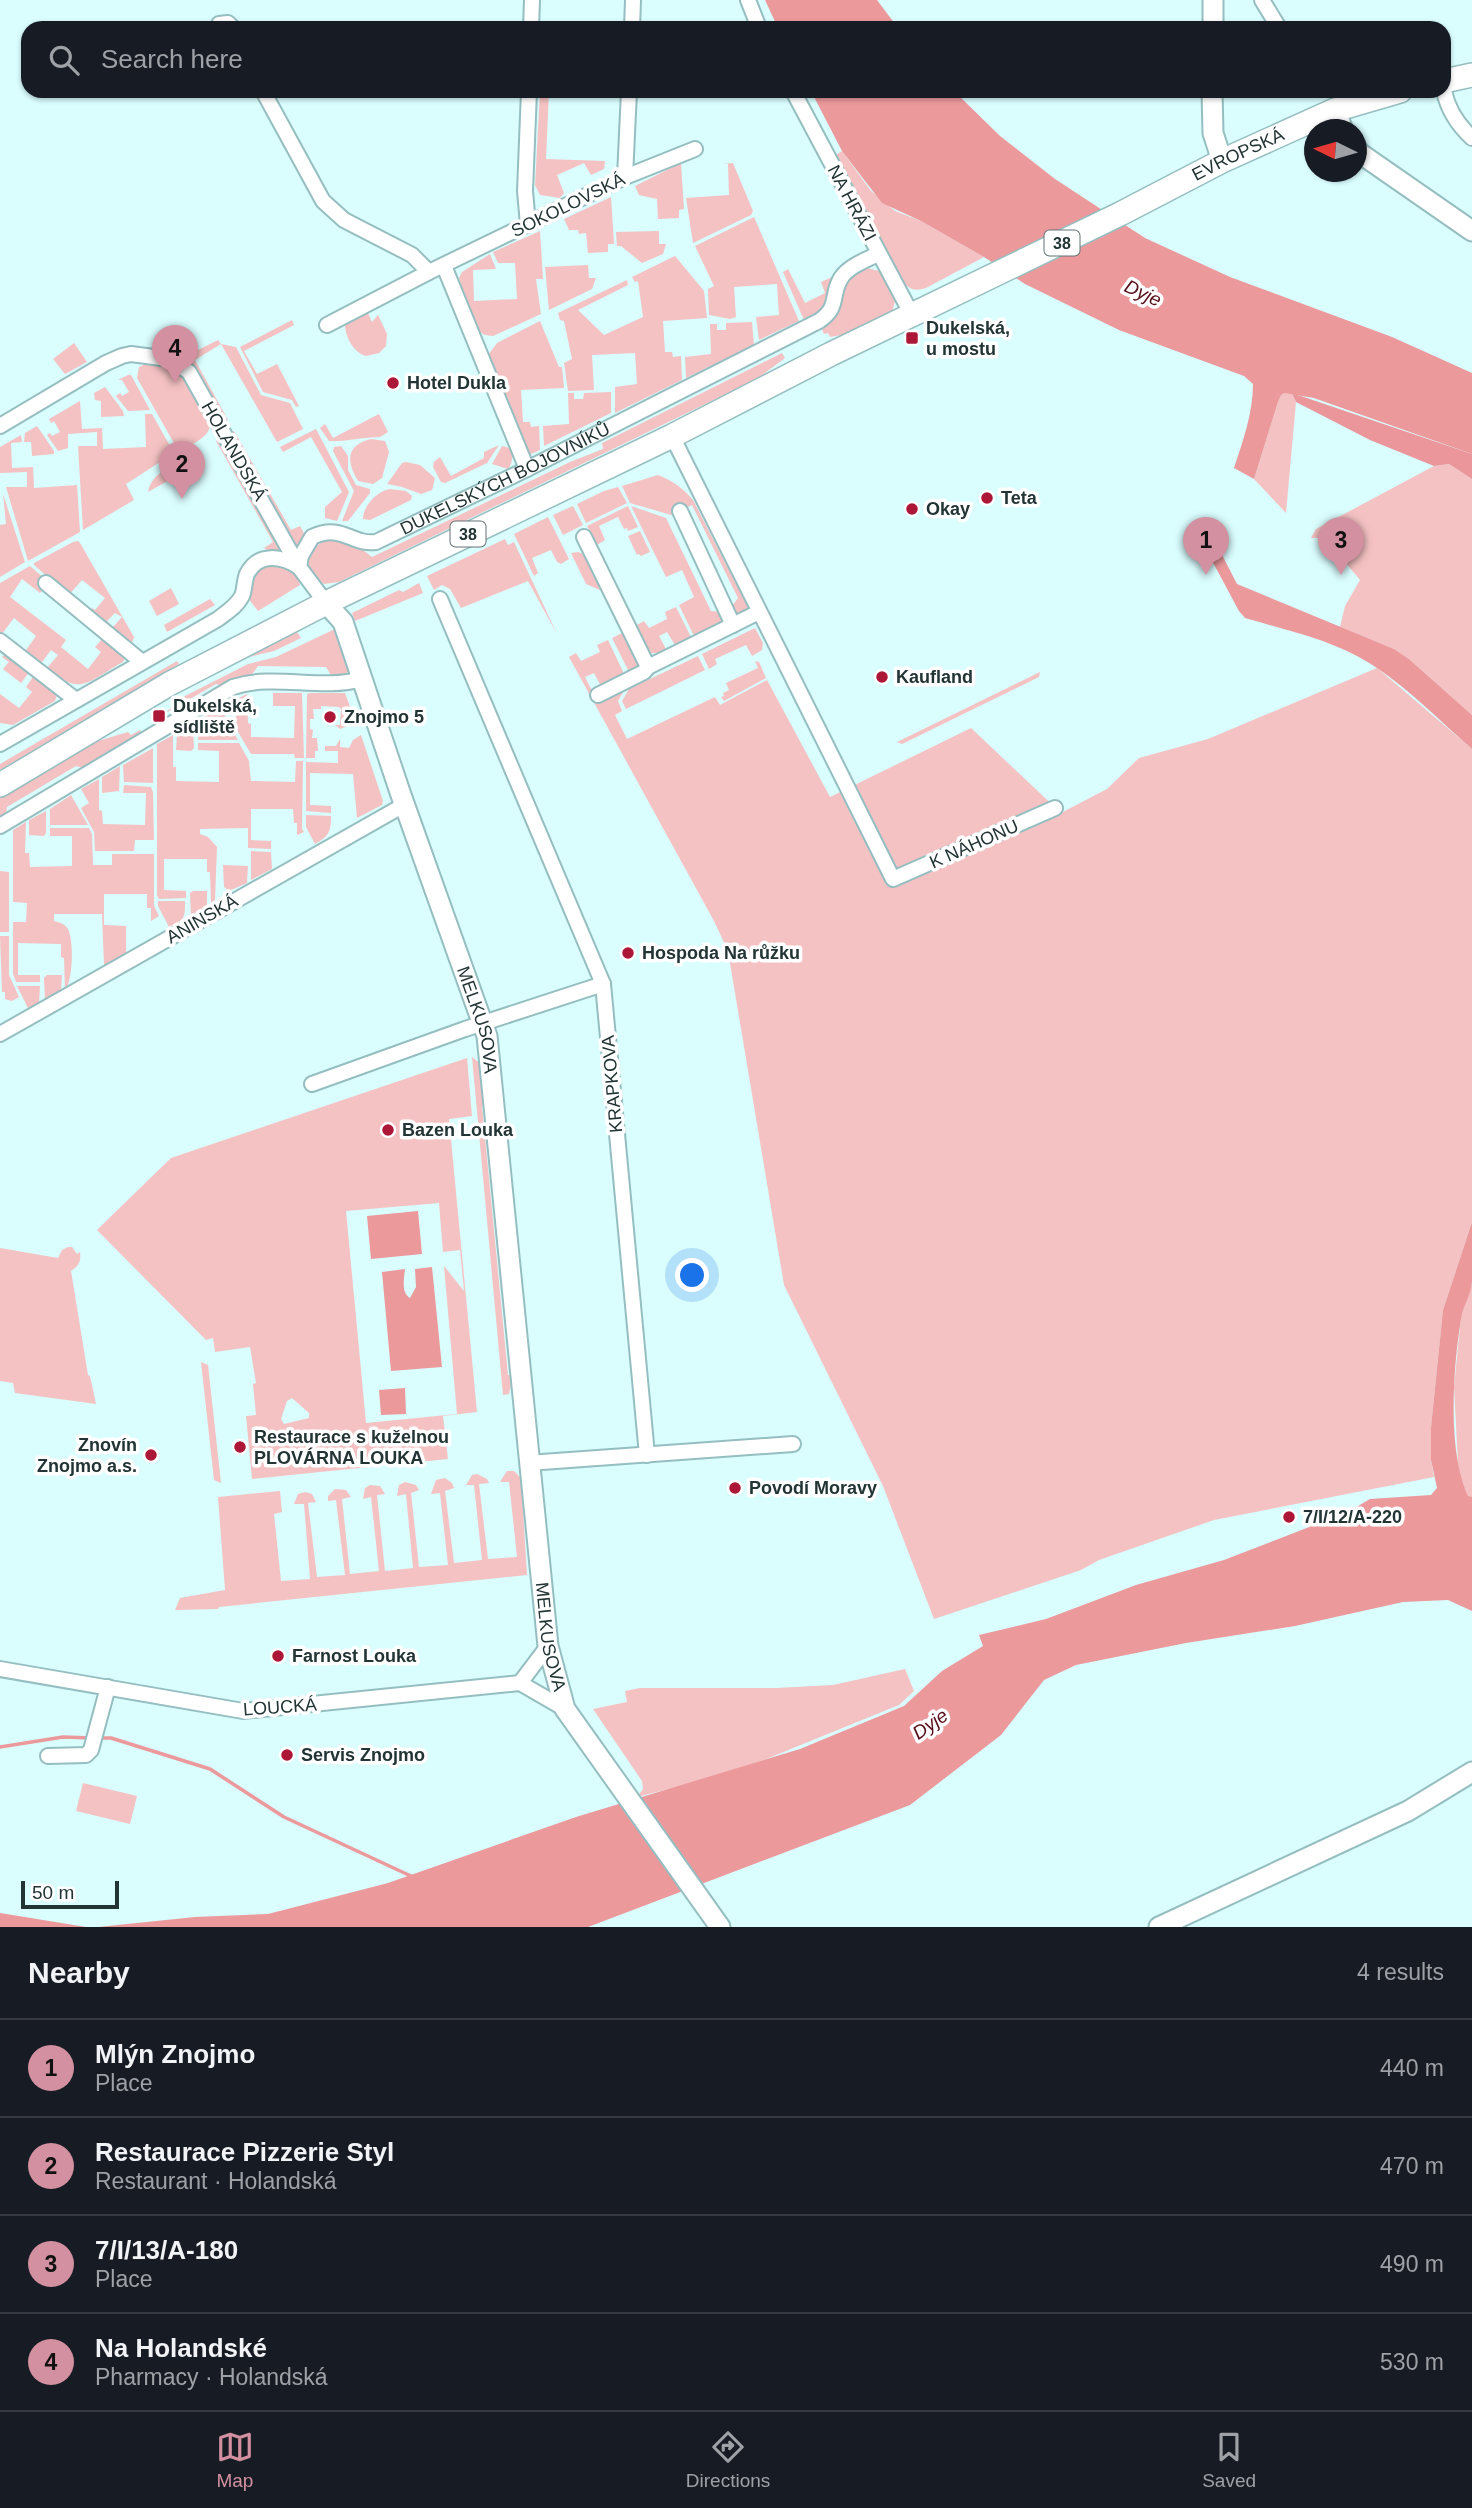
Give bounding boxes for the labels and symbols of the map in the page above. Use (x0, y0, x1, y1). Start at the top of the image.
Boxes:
north arrow (1304, 119, 1367, 182)
street label: EVROPSKÁ (1189, 124, 1287, 185)
street label: NA HRÁZI (824, 162, 880, 244)
street label: SOKOLOVSKÁ (508, 169, 628, 241)
road number: 38 (1044, 230, 1080, 256)
water label: Dyje (1121, 275, 1165, 311)
place label: Dukelská, u mostu (926, 318, 1010, 359)
pin: 4 (152, 325, 198, 383)
marker: Dukelská, u mostu (904, 330, 920, 346)
place label: Hotel Dukla (407, 373, 507, 393)
marker: Hotel Dukla (385, 375, 401, 391)
street label: HOLANDSKÁ (198, 398, 270, 504)
street label: DUKELSKÝCH BOJOVNÍKŮ (397, 418, 613, 539)
pin: 2 (159, 441, 205, 499)
place label: Teta (1001, 488, 1038, 508)
marker: Teta (979, 490, 995, 506)
place label: Okay (926, 499, 970, 519)
marker: Okay (904, 501, 920, 517)
pin: 1 (1183, 517, 1229, 575)
pin: 3 (1318, 517, 1364, 575)
road number: 38 (450, 522, 486, 547)
place label: Kaufland (896, 667, 973, 687)
marker: Kaufland (874, 669, 890, 685)
place label: Dukelská, sídliště (173, 696, 257, 737)
place label: Znojmo 5 (344, 707, 424, 727)
marker: Dukelská, sídliště (151, 708, 167, 724)
marker: Znojmo 5 (322, 709, 338, 725)
street label: K NÁHONU (927, 816, 1021, 872)
street label: ANINSKÁ (163, 891, 241, 947)
place label: Hospoda Na růžku (642, 943, 800, 963)
marker: Hospoda Na růžku (620, 945, 636, 961)
street label: MELKUSOVA (453, 964, 501, 1074)
street label: KRAPKOVA (598, 1034, 626, 1134)
place label: Bazen Louka (402, 1120, 514, 1140)
marker: Bazen Louka (380, 1122, 396, 1138)
your location (675, 1258, 709, 1292)
place label: Restaurace s kuželnou PLOVÁRNA LOUKA (254, 1427, 449, 1468)
place label: Znovín Znojmo a.s. (37, 1435, 137, 1476)
marker: Restaurace s kuželnou PLOVÁRNA LOUKA (232, 1439, 248, 1455)
marker: Znovín Znojmo a.s. (143, 1447, 159, 1463)
place label: Povodí Moravy (749, 1478, 877, 1498)
marker: Povodí Moravy (727, 1480, 743, 1496)
place label: 7/I/12/A-220 (1303, 1507, 1402, 1527)
marker: 7/I/12/A-220 (1281, 1509, 1297, 1525)
street label: MELKUSOVA (532, 1581, 570, 1693)
place label: Farnost Louka (292, 1646, 417, 1666)
marker: Farnost Louka (270, 1648, 286, 1664)
street label: LOUCKÁ (242, 1694, 318, 1720)
water label: Dyje (908, 1704, 952, 1744)
place label: Servis Znojmo (301, 1745, 425, 1765)
marker: Servis Znojmo (279, 1747, 295, 1763)
scale bar (21, 1878, 119, 1910)

